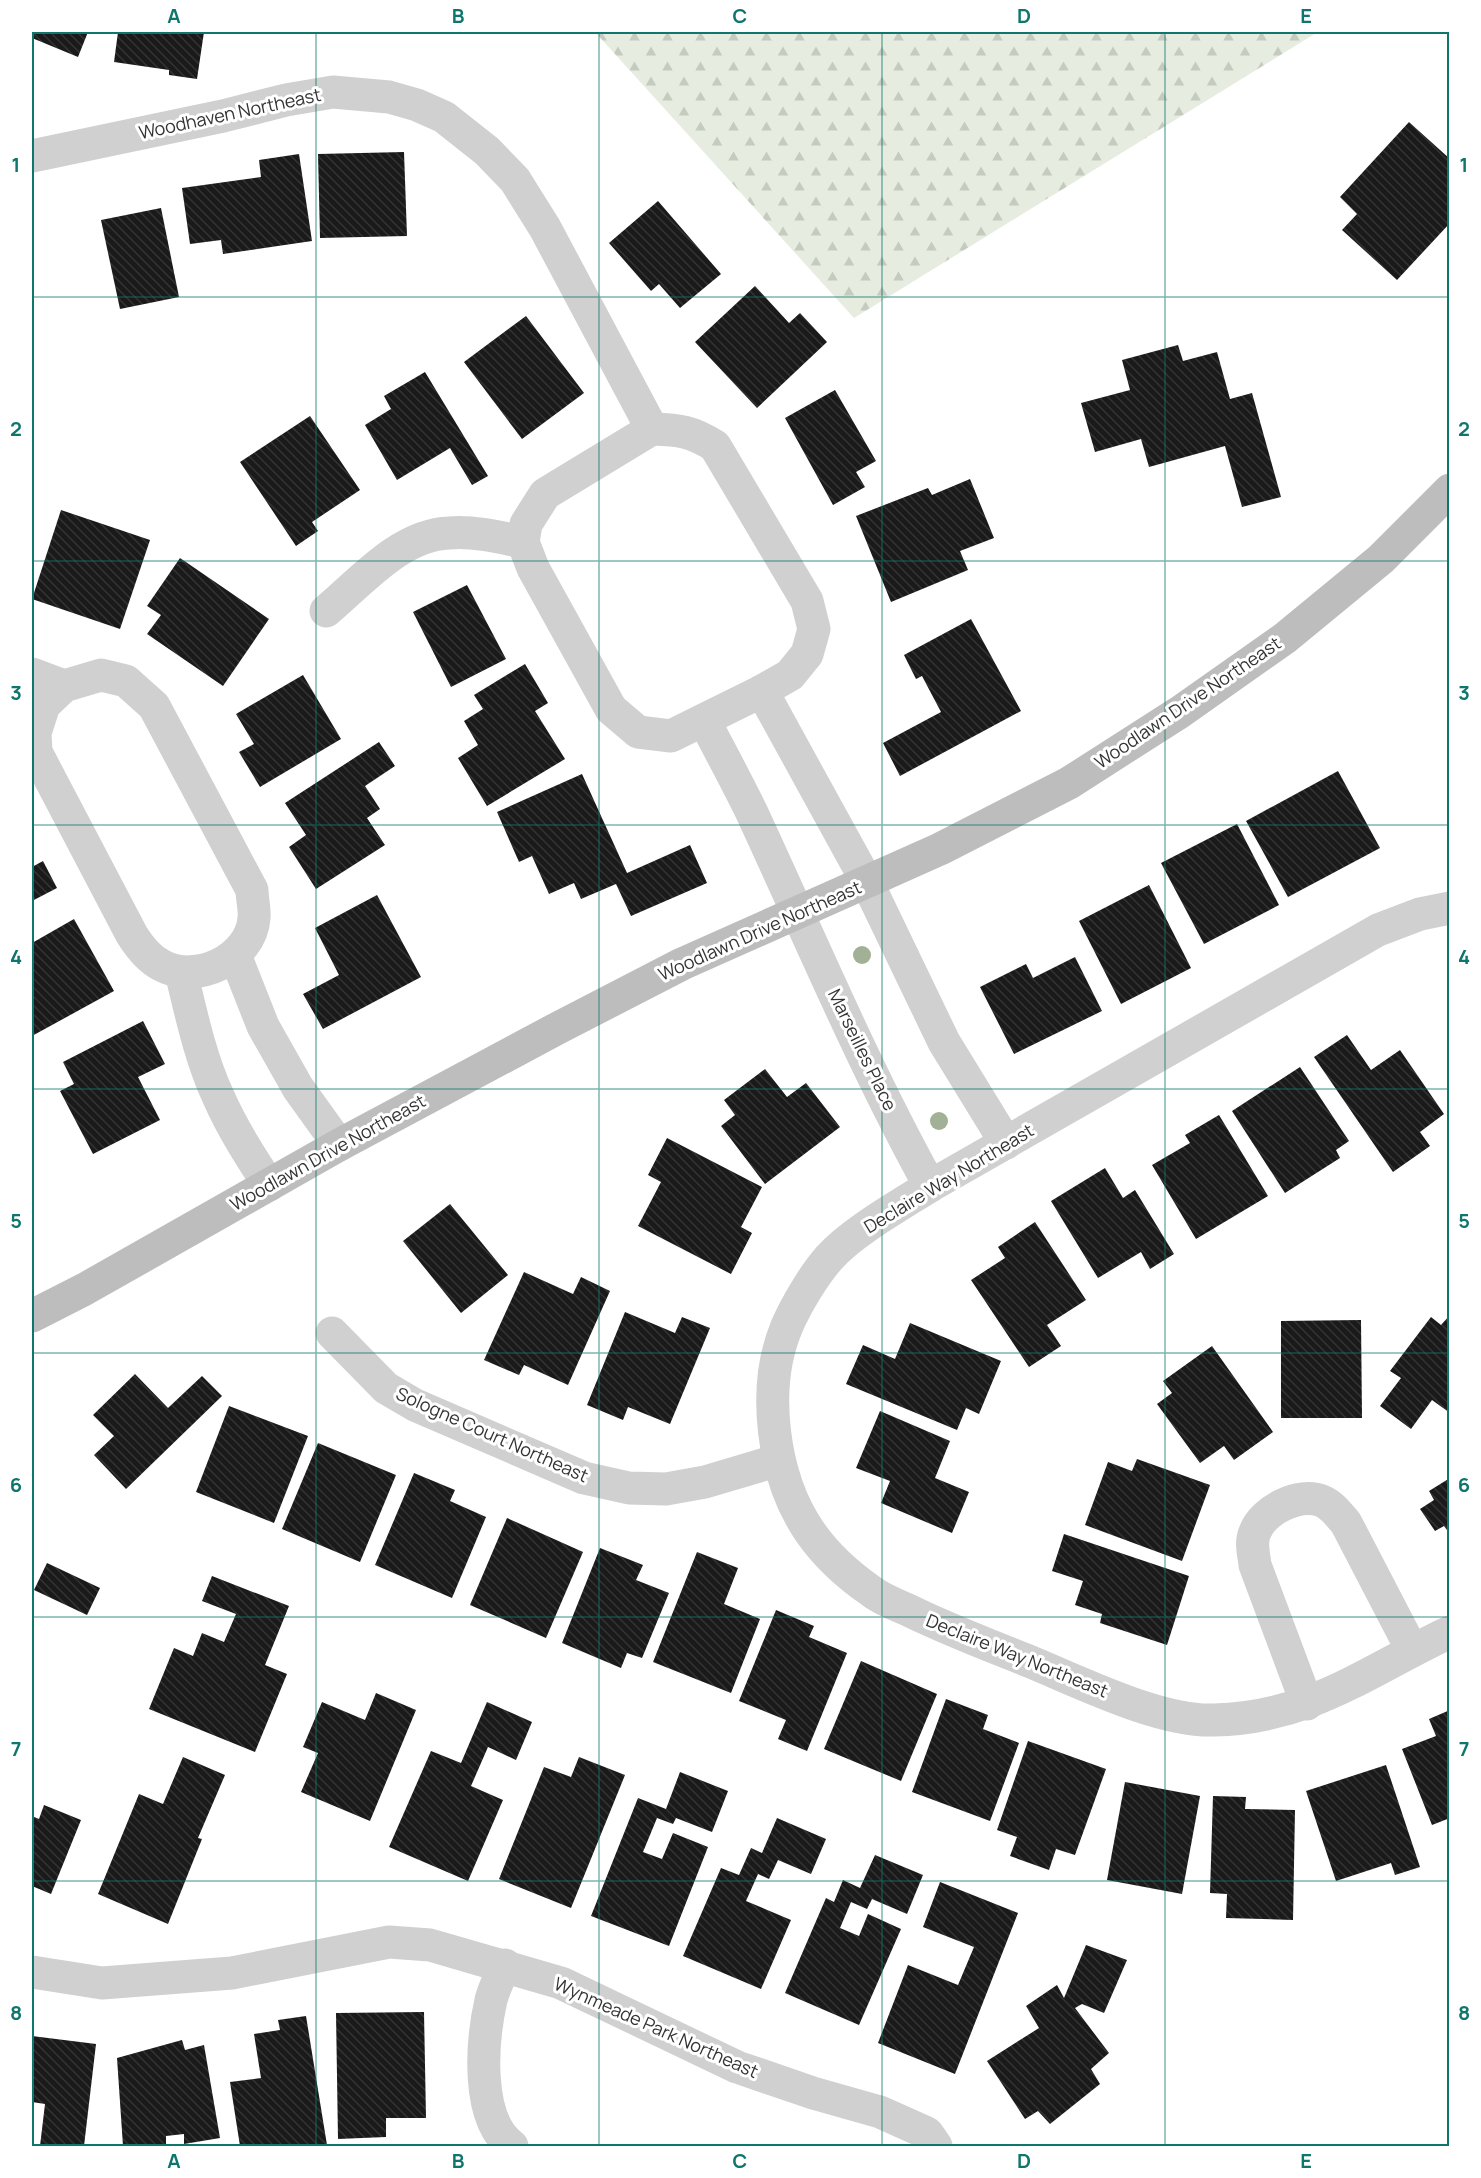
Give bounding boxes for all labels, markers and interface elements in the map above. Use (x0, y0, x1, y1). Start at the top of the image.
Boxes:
text: A (167, 2, 181, 29)
text: B (452, 2, 465, 29)
text: C (733, 2, 747, 29)
text: D (1017, 2, 1031, 29)
text: E (1300, 2, 1312, 29)
street label: Woodhaven Northeast (136, 82, 323, 144)
text: 1 (12, 151, 20, 178)
text: 1 (1460, 151, 1468, 178)
text: 2 (10, 415, 22, 442)
text: 2 (1458, 415, 1470, 442)
street label: Woodlawn Drive Northeast (1090, 631, 1285, 774)
text: 3 (10, 679, 22, 706)
text: 3 (1458, 679, 1470, 706)
street label: Woodlawn Drive Northeast (654, 874, 865, 986)
text: 4 (10, 943, 22, 970)
text: 4 (1458, 943, 1470, 970)
street label: Marseilles Place (823, 985, 903, 1114)
street label: Woodlawn Drive Northeast (226, 1088, 429, 1216)
street label: Declaire Way Northeast (859, 1118, 1038, 1238)
text: 5 (10, 1207, 22, 1234)
text: 5 (1458, 1207, 1470, 1234)
street label: Sologne Court Northeast (393, 1381, 592, 1487)
text: 6 (10, 1471, 22, 1498)
text: 6 (1458, 1471, 1470, 1498)
street label: Declaire Way Northeast (923, 1608, 1112, 1703)
text: 7 (11, 1735, 21, 1762)
text: 7 (1459, 1735, 1469, 1762)
street label: Wynmeade Park Northeast (550, 1971, 762, 2083)
text: 8 (10, 1999, 22, 2026)
text: 8 (1458, 1999, 1470, 2026)
text: A (167, 2147, 181, 2174)
text: B (452, 2147, 465, 2174)
text: C (733, 2147, 747, 2174)
text: D (1017, 2147, 1031, 2174)
text: E (1300, 2147, 1312, 2174)

